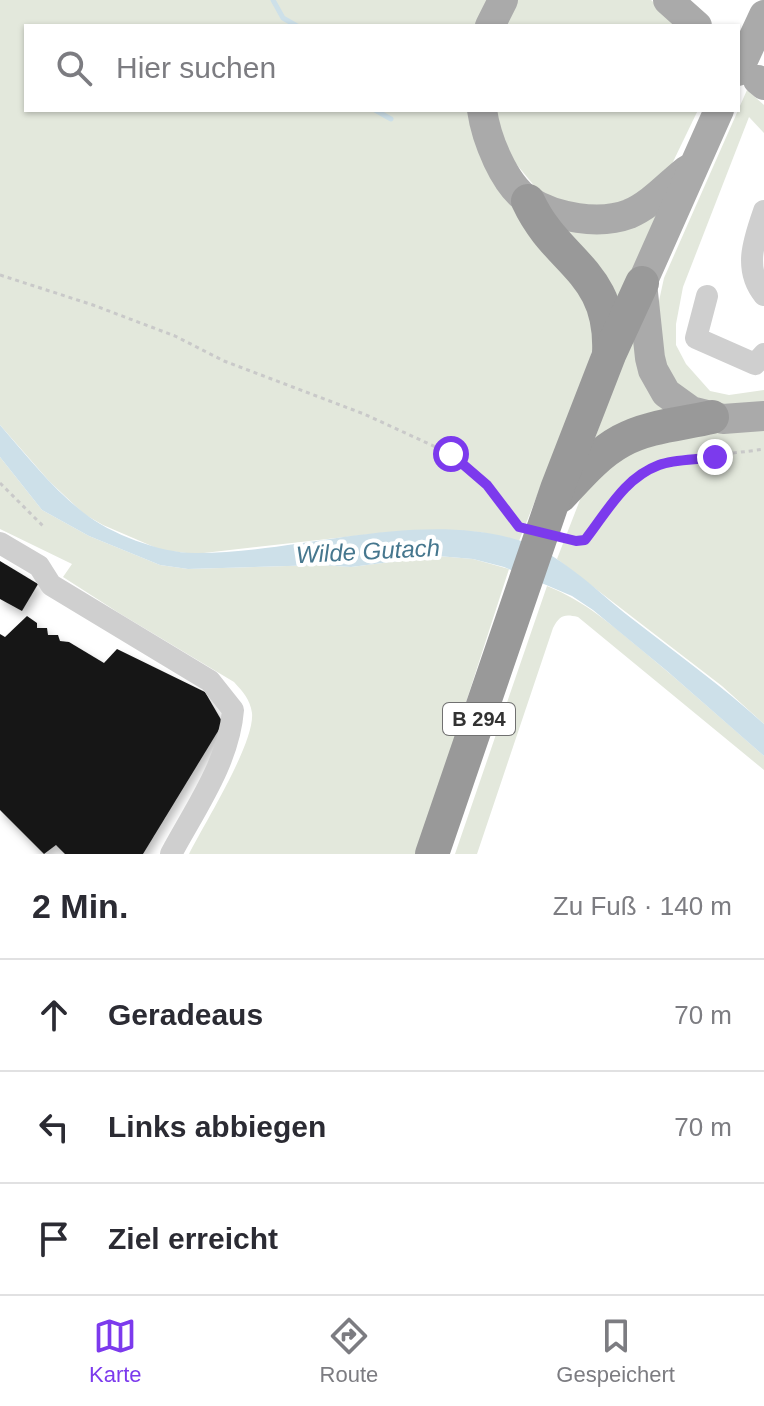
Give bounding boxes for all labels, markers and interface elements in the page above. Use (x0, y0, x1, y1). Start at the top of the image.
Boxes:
search box (24, 24, 740, 112)
icon: search (52, 46, 96, 90)
text: Hier suchen (116, 51, 276, 84)
route start (433, 436, 469, 472)
route end (697, 439, 733, 475)
water label: Wilde Gutach (295, 534, 441, 568)
road number: B 294 (443, 703, 515, 735)
text: 2 Min. (32, 887, 128, 925)
text: Zu Fuß · 140 m (553, 891, 732, 921)
icon: ahead (32, 993, 76, 1037)
text: Geradeaus (108, 998, 263, 1031)
text: 70 m (674, 1000, 732, 1030)
icon: left (32, 1105, 76, 1149)
text: Links abbiegen (108, 1110, 326, 1143)
text: 70 m (674, 1112, 732, 1142)
icon: arrive (32, 1217, 76, 1261)
text: Ziel erreicht (108, 1222, 278, 1255)
tab: Karte (89, 1314, 142, 1388)
tab: Route (320, 1314, 378, 1388)
tab: Gespeichert (556, 1314, 675, 1388)

